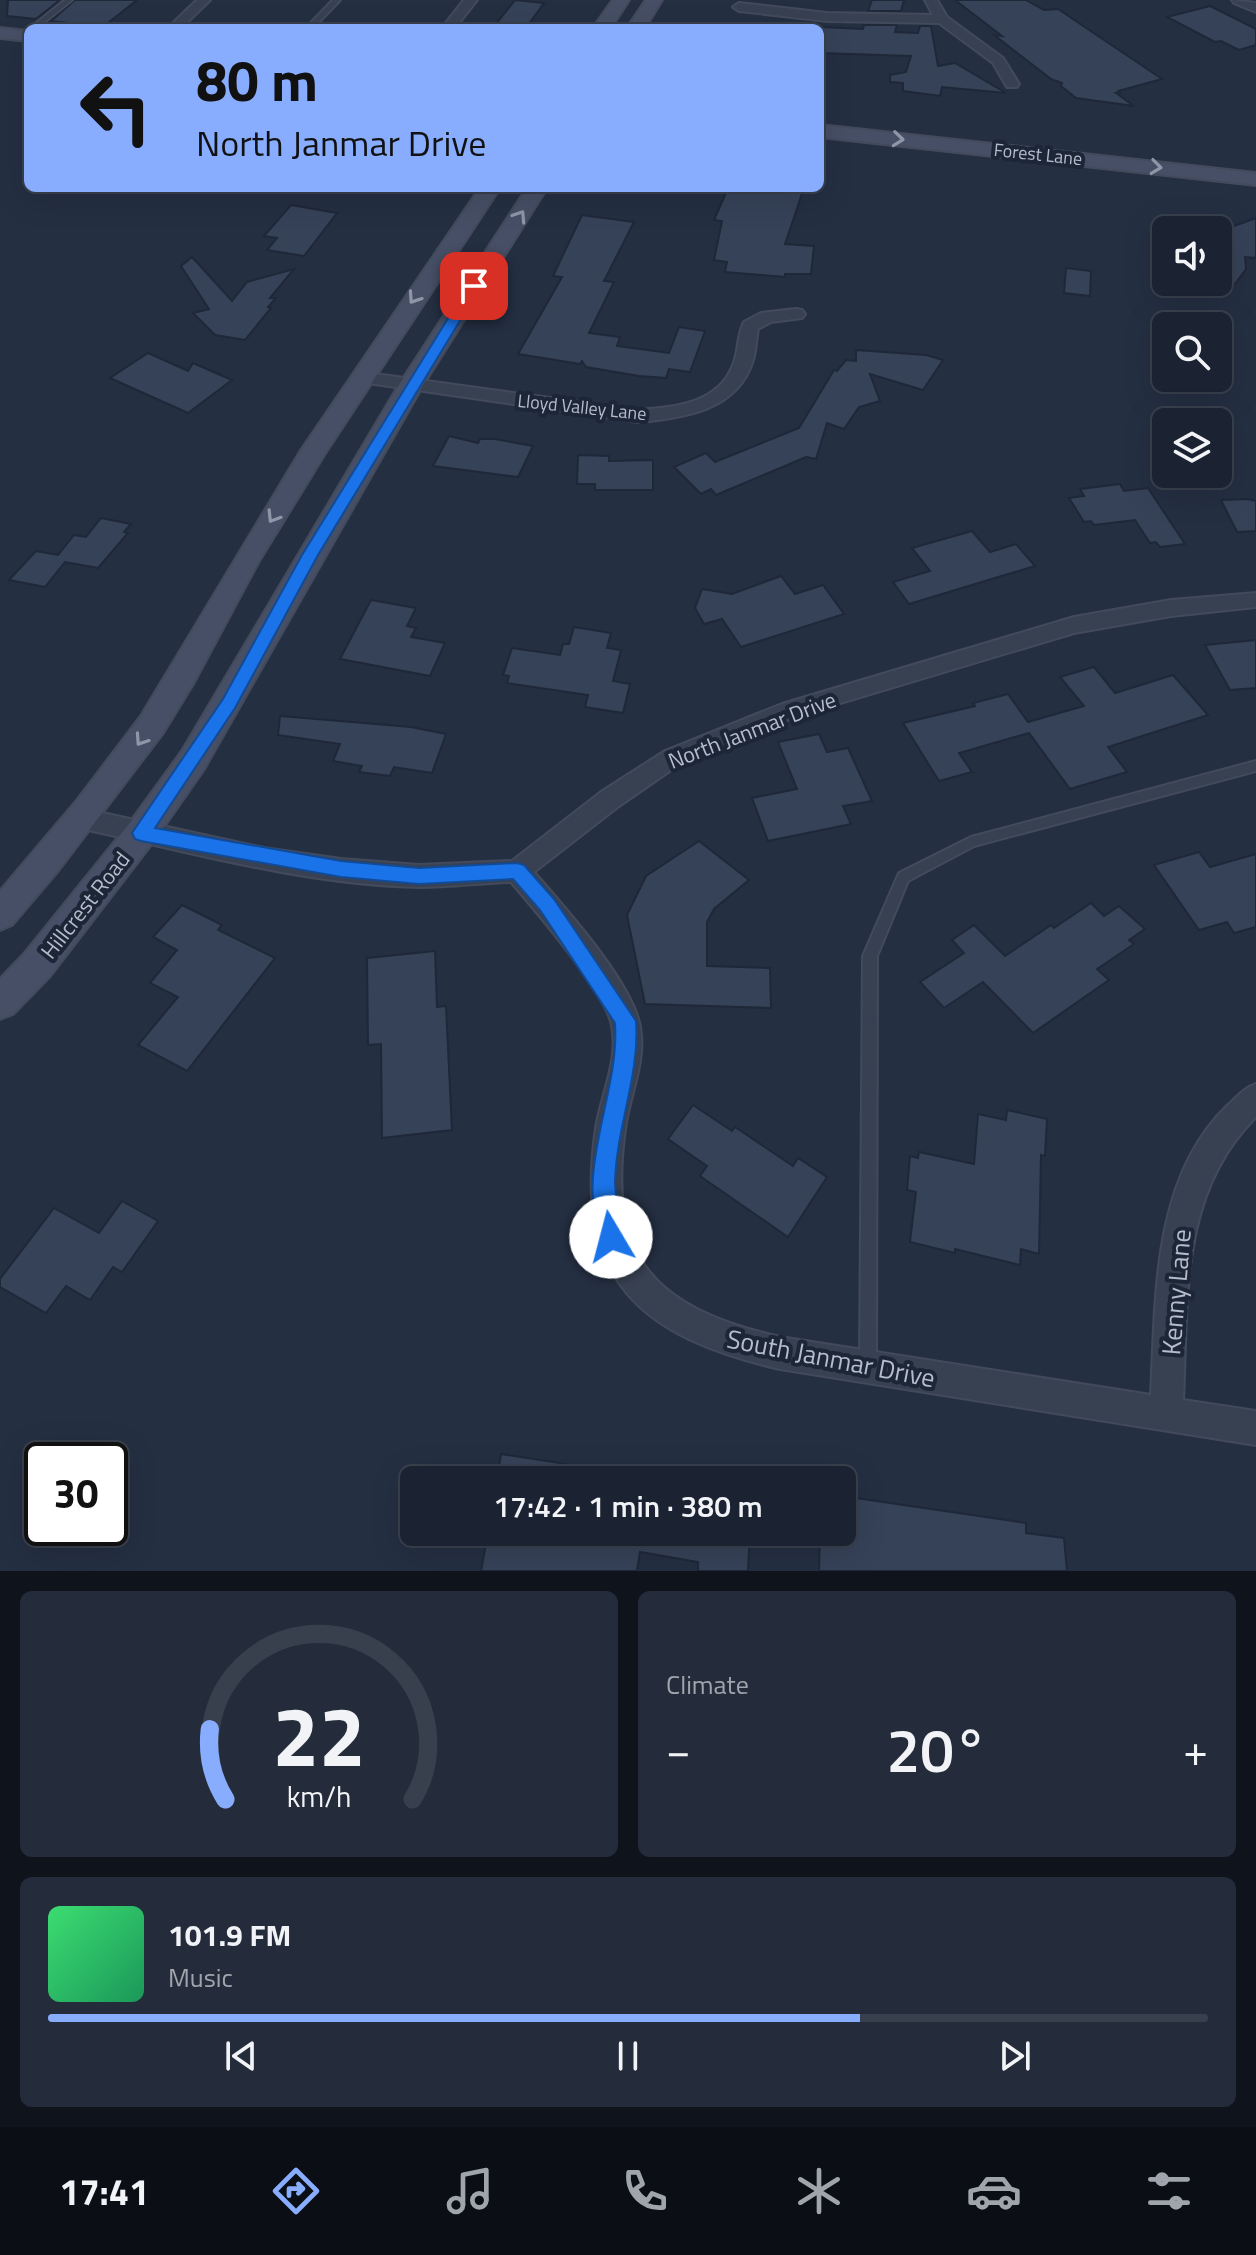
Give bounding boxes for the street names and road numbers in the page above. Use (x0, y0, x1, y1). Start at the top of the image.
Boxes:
street label: Forest Lane (992, 136, 1084, 172)
street label: Lloyd Valley Lane (516, 387, 648, 427)
street label: North Janmar Drive (663, 682, 841, 778)
street label: Hillcrest Road (32, 844, 138, 966)
street label: Kenny Lane (1151, 1227, 1201, 1357)
street label: South Janmar Drive (724, 1319, 938, 1397)

